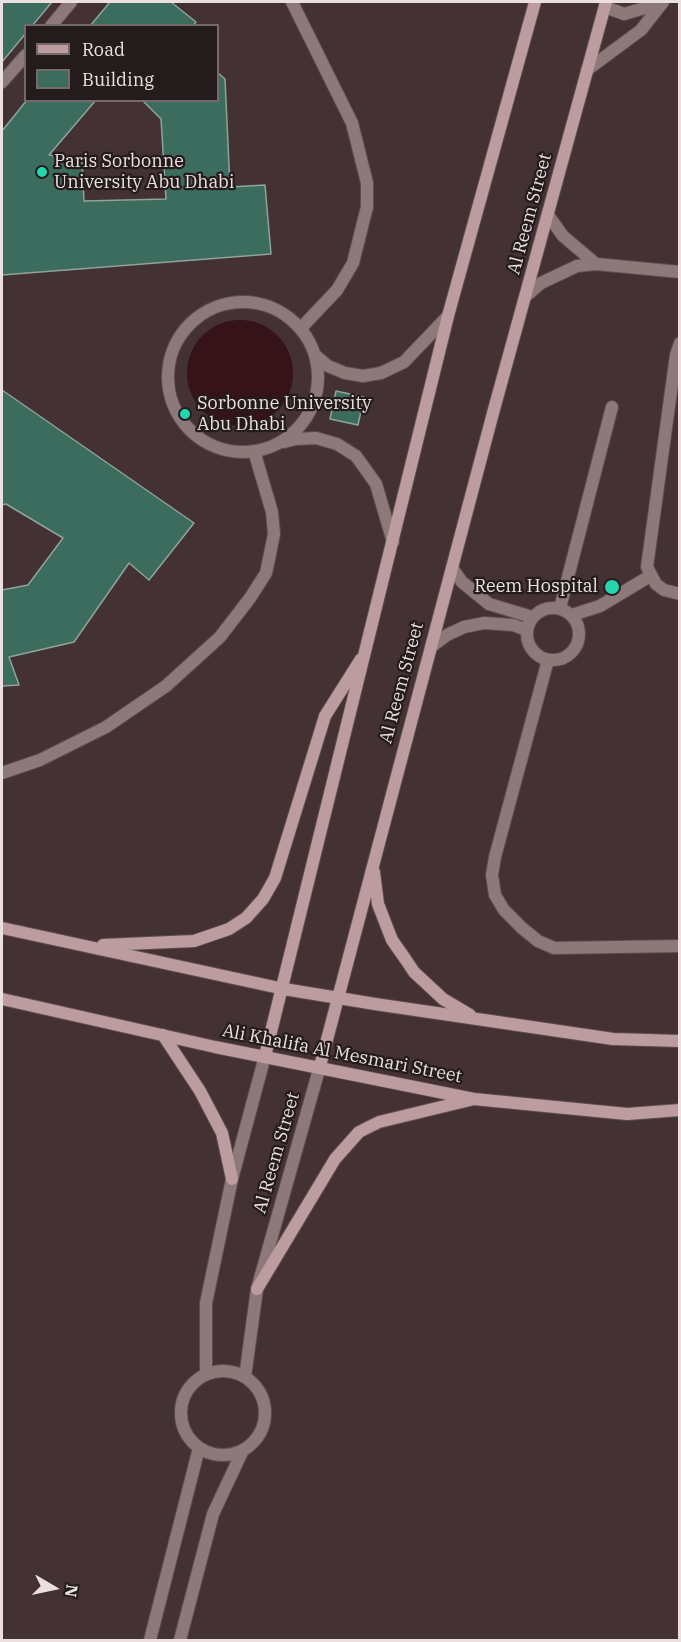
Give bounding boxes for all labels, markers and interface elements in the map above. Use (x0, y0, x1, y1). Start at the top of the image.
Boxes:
legend (24, 24, 219, 102)
text: Road (82, 38, 125, 61)
text: Building (82, 68, 154, 91)
place label: Paris Sorbonne University Abu Dhabi (54, 151, 235, 194)
street label: Al Reem Street (503, 151, 557, 277)
marker: Paris Sorbonne University Abu Dhabi (35, 165, 49, 179)
place label: Sorbonne University Abu Dhabi (197, 393, 372, 436)
marker: Sorbonne University Abu Dhabi (178, 407, 192, 421)
place label: Reem Hospital (474, 576, 598, 598)
marker: Reem Hospital (603, 578, 621, 596)
street label: Al Reem Street (375, 620, 429, 746)
street label: Ali Khalifa Al Mesmari Street (220, 1020, 464, 1088)
street label: Al Reem Street (249, 1090, 305, 1216)
north arrow (24, 1558, 84, 1618)
text: N (61, 1583, 83, 1599)

